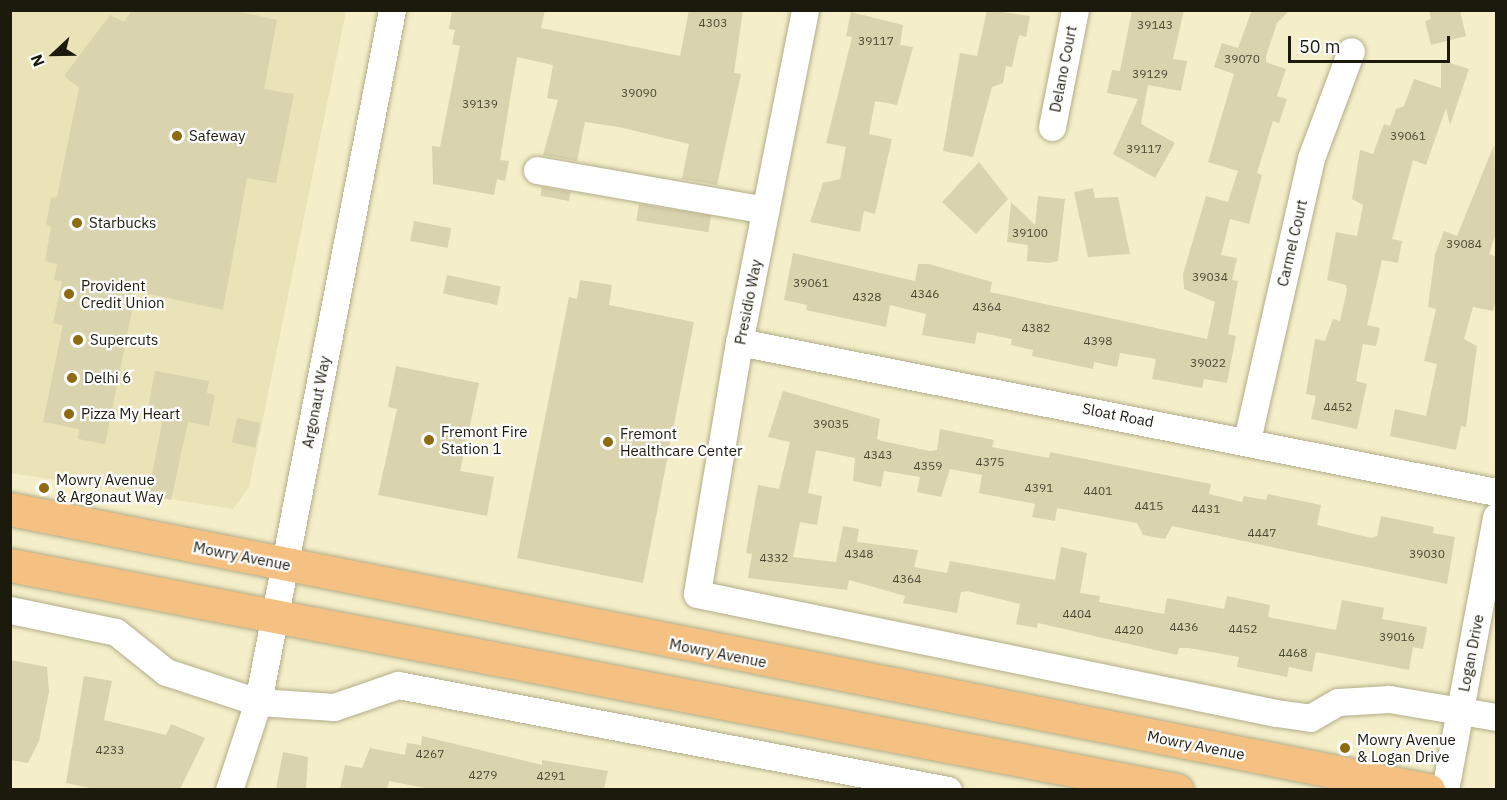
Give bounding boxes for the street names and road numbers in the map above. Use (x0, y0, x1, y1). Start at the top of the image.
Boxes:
street label: Delano Court (1046, 24, 1080, 114)
street label: Carmel Court (1273, 198, 1311, 288)
street label: Presidio Way (731, 258, 765, 346)
street label: Argonaut Way (298, 354, 334, 450)
street label: Sloat Road (1081, 399, 1155, 431)
street label: Mowry Avenue (192, 538, 292, 574)
street label: Logan Drive (1455, 613, 1487, 693)
street label: Mowry Avenue (668, 635, 768, 671)
street label: Mowry Avenue (1146, 727, 1246, 763)

